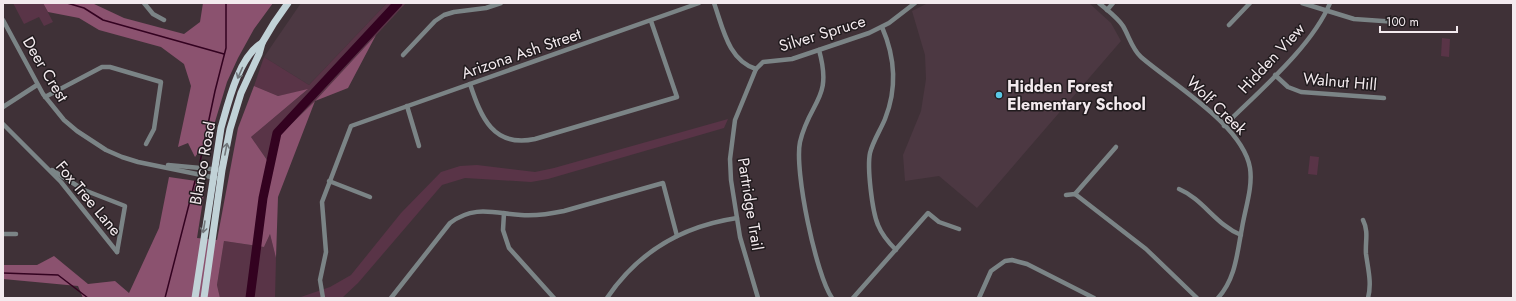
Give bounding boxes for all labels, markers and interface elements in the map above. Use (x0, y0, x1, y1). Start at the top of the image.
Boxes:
scale bar (1380, 8, 1457, 34)
street label: Silver Spruce (776, 9, 868, 58)
text: 100 m (1386, 13, 1419, 31)
street label: Hidden View (1233, 18, 1310, 99)
street label: Arizona Ash Street (458, 22, 584, 85)
street label: Deer Crest (17, 32, 74, 106)
one-way arrow (236, 67, 243, 79)
street label: Walnut Hill (1302, 67, 1378, 96)
street label: Wolf Creek (1181, 71, 1253, 141)
place label: Hidden Forest Elementary School (1007, 75, 1146, 116)
marker: Hidden Forest Elementary School (994, 90, 1004, 100)
street label: Blanco Road (184, 120, 221, 207)
one-way arrow (223, 143, 231, 156)
street label: Fox Tree Lane (50, 156, 127, 241)
street label: Partridge Trail (732, 156, 769, 252)
one-way arrow (200, 220, 208, 233)

